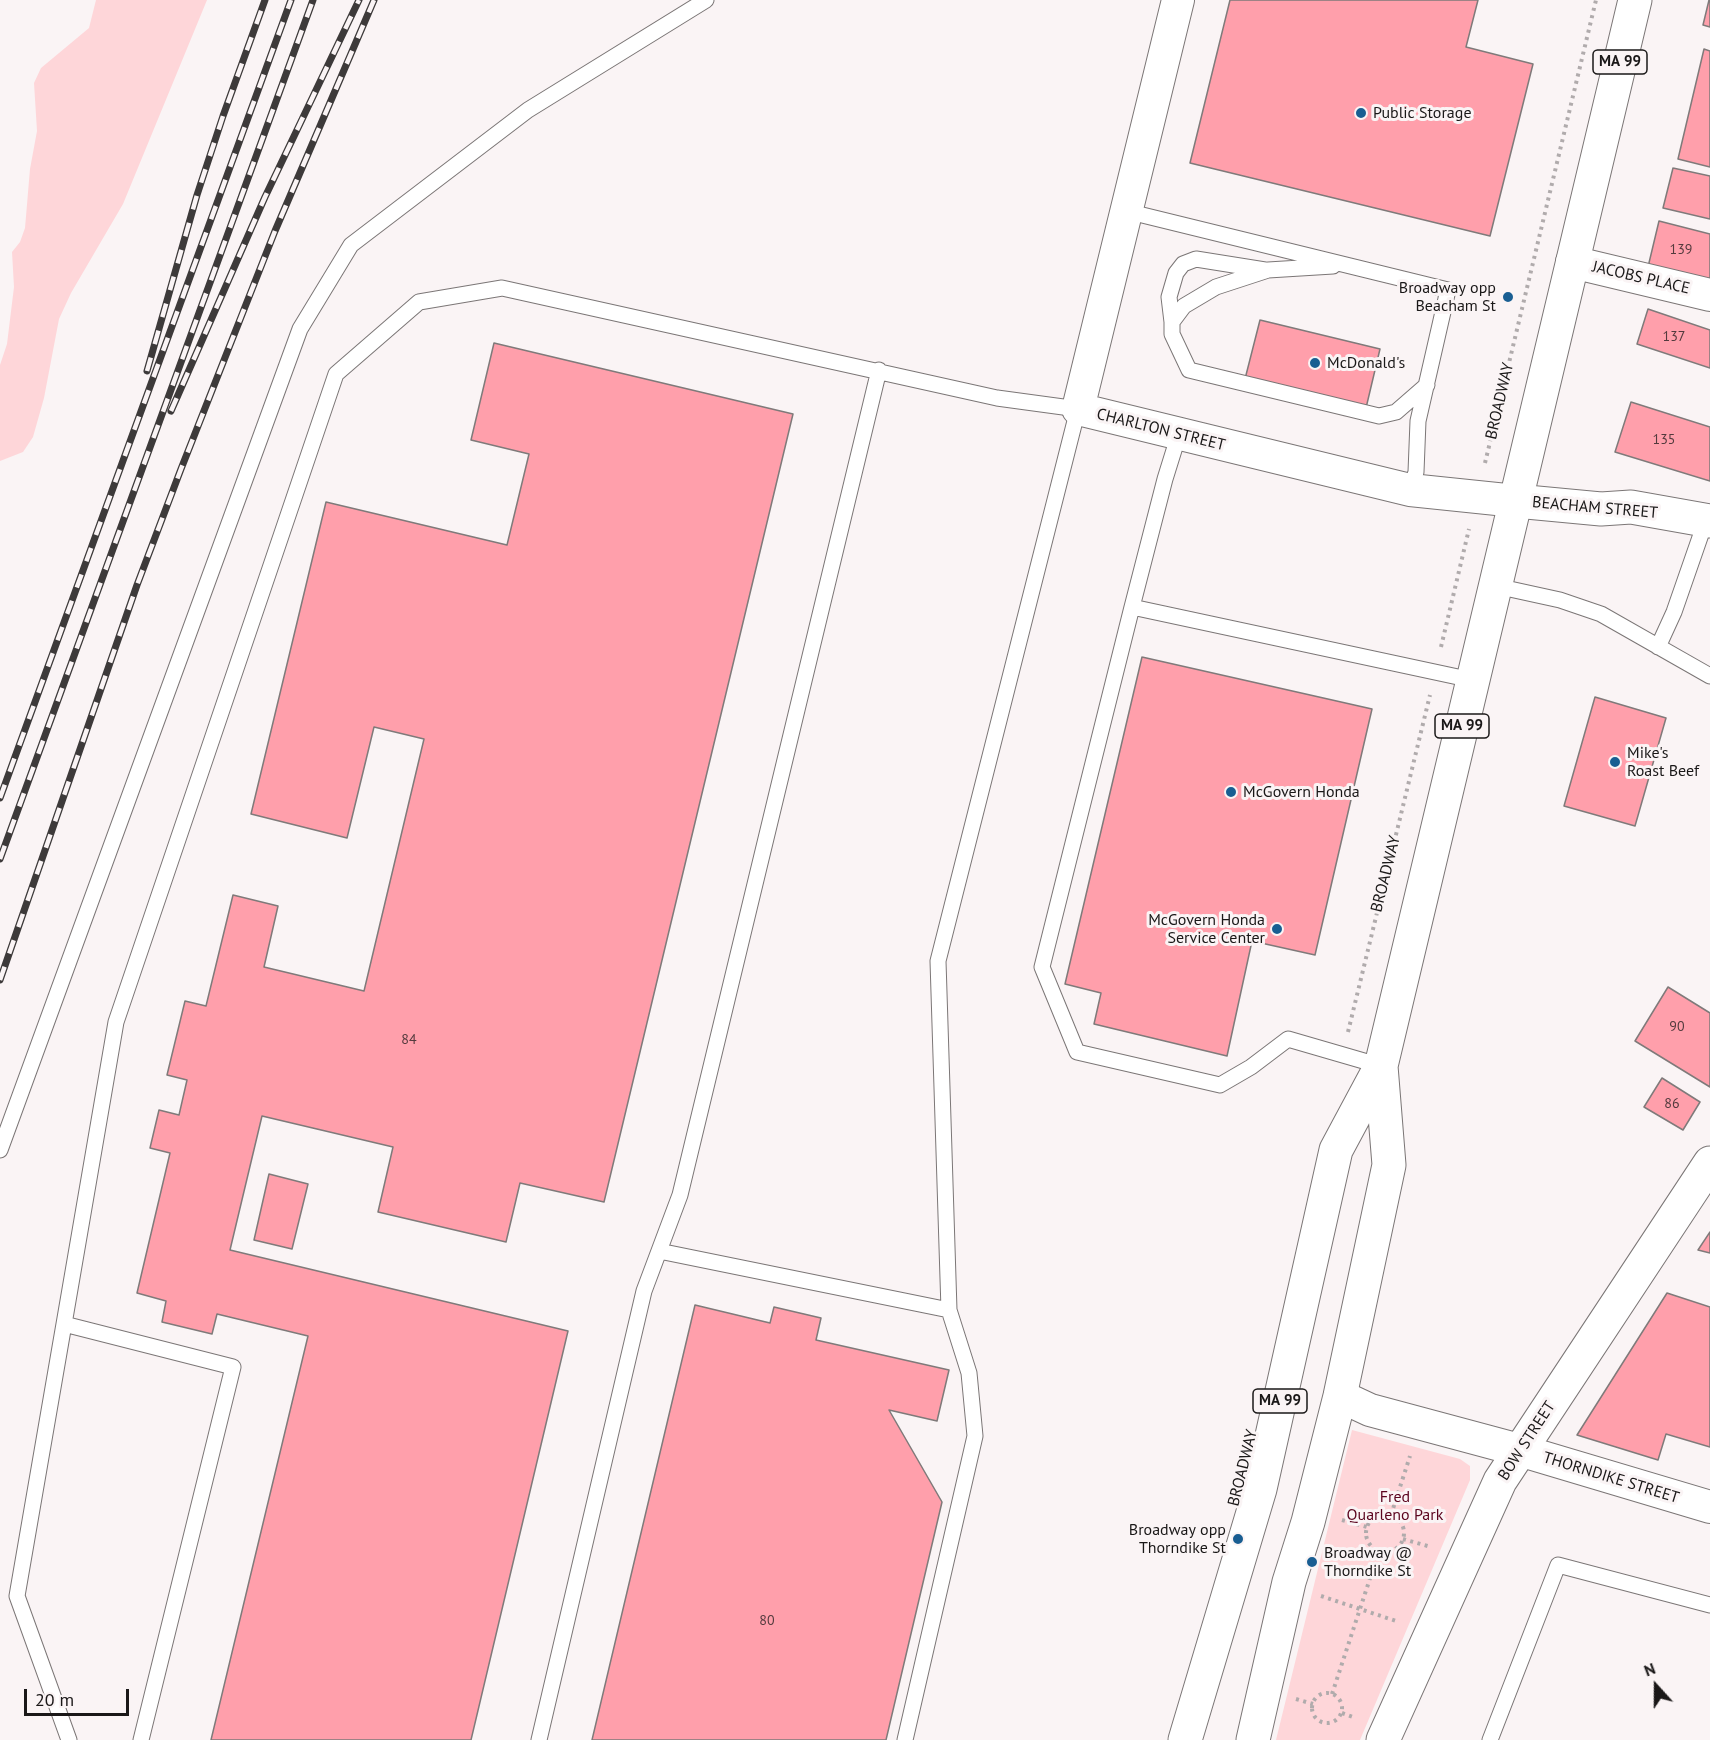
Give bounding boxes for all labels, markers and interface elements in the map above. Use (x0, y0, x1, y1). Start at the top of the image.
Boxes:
road number: MA 99 (1593, 50, 1647, 74)
place label: Public Storage (1373, 103, 1472, 123)
marker: Public Storage (1354, 106, 1368, 120)
house number: 139 (1670, 242, 1692, 258)
street label: JACOBS PLACE (1590, 257, 1692, 299)
place label: Broadway opp Beacham St (1399, 278, 1496, 316)
marker: Broadway opp Beacham St (1501, 290, 1515, 304)
house number: 137 (1663, 329, 1685, 345)
place label: McDonald's (1327, 353, 1405, 373)
marker: McDonald's (1308, 356, 1322, 370)
street label: BROADWAY (1482, 361, 1518, 441)
street label: CHARLTON STREET (1095, 405, 1227, 455)
house number: 135 (1653, 432, 1675, 448)
street label: BEACHAM STREET (1531, 493, 1659, 523)
road number: MA 99 (1435, 714, 1489, 738)
place label: Mike's Roast Beef (1627, 743, 1699, 781)
marker: Mike's Roast Beef (1608, 755, 1622, 769)
place label: McGovern Honda (1243, 782, 1360, 802)
marker: McGovern Honda (1224, 785, 1238, 799)
street label: BROADWAY (1367, 834, 1405, 914)
place label: McGovern Honda Service Center (1148, 910, 1265, 948)
marker: McGovern Honda Service Center (1270, 922, 1284, 936)
house number: 90 (1669, 1019, 1685, 1035)
house number: 84 (401, 1032, 417, 1048)
house number: 86 (1664, 1096, 1680, 1112)
road number: MA 99 (1253, 1389, 1307, 1413)
street label: BOW STREET (1494, 1398, 1560, 1484)
street label: BROADWAY (1224, 1428, 1262, 1508)
street label: THORNDIKE STREET (1541, 1448, 1681, 1508)
park label: Fred Quarleno Park (1347, 1487, 1443, 1525)
place label: Broadway opp Thorndike St (1129, 1520, 1226, 1558)
marker: Broadway opp Thorndike St (1231, 1532, 1245, 1546)
place label: Broadway @ Thorndike St (1324, 1543, 1412, 1581)
marker: Broadway @ Thorndike St (1305, 1555, 1319, 1569)
house number: 80 (759, 1613, 775, 1629)
north arrow (1626, 1656, 1686, 1716)
text: N (1641, 1658, 1658, 1680)
scale bar (27, 1677, 132, 1715)
text: 20 m (35, 1688, 74, 1711)

